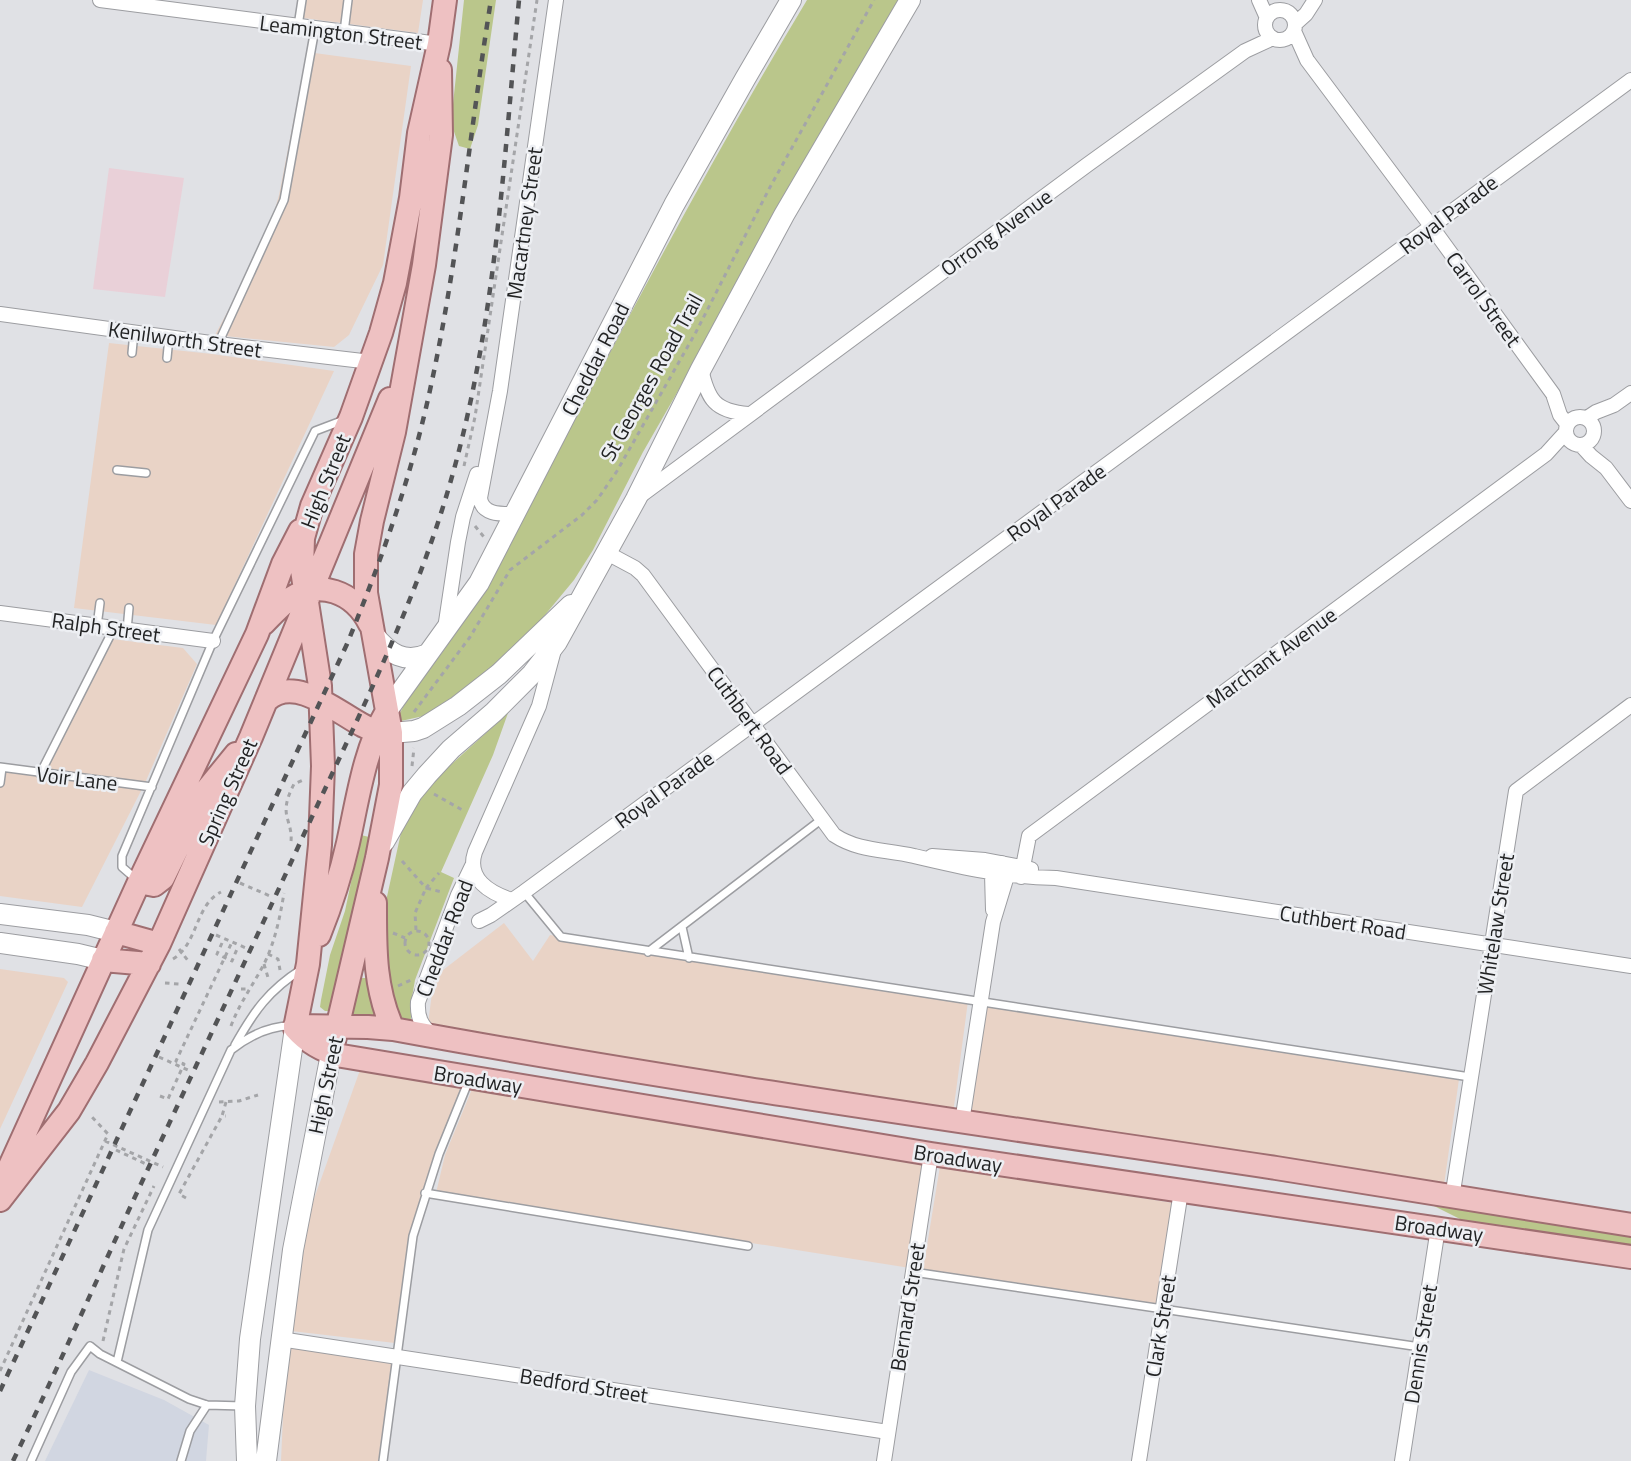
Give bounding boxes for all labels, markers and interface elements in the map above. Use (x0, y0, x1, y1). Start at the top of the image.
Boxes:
street label: Leamington Street (258, 6, 425, 58)
street label: Macartney Street (498, 144, 551, 301)
street label: Royal Parade (1392, 166, 1504, 262)
street label: Orrong Avenue (933, 180, 1059, 284)
street label: Carrol Street (1438, 245, 1530, 354)
street label: St Georges Road Trail (592, 287, 710, 467)
street label: Cheddar Road (553, 297, 637, 421)
street label: Kenilworth Street (106, 312, 264, 366)
street label: High Street (292, 428, 359, 533)
street label: Royal Parade (1000, 455, 1112, 549)
street label: Marchant Avenue (1199, 598, 1343, 716)
street label: Ralph Street (50, 604, 163, 651)
street label: Cuthbert Road (700, 659, 800, 781)
street label: Spring Street (189, 732, 265, 851)
street label: Royal Parade (608, 742, 720, 836)
street label: Voir Lane (35, 757, 119, 799)
street label: Whitelaw Street (1468, 850, 1522, 997)
street label: Cheddar Road (407, 875, 481, 1001)
street label: Cuthbert Road (1278, 896, 1408, 948)
street label: High Street (299, 1032, 351, 1137)
street label: Broadway (431, 1056, 525, 1102)
street label: Broadway (911, 1135, 1005, 1181)
street label: Broadway (1393, 1206, 1485, 1250)
street label: Bernard Street (881, 1240, 933, 1373)
street label: Clark Street (1136, 1272, 1184, 1379)
street label: Dennis Street (1395, 1282, 1445, 1406)
street label: Bedford Street (518, 1359, 651, 1411)

